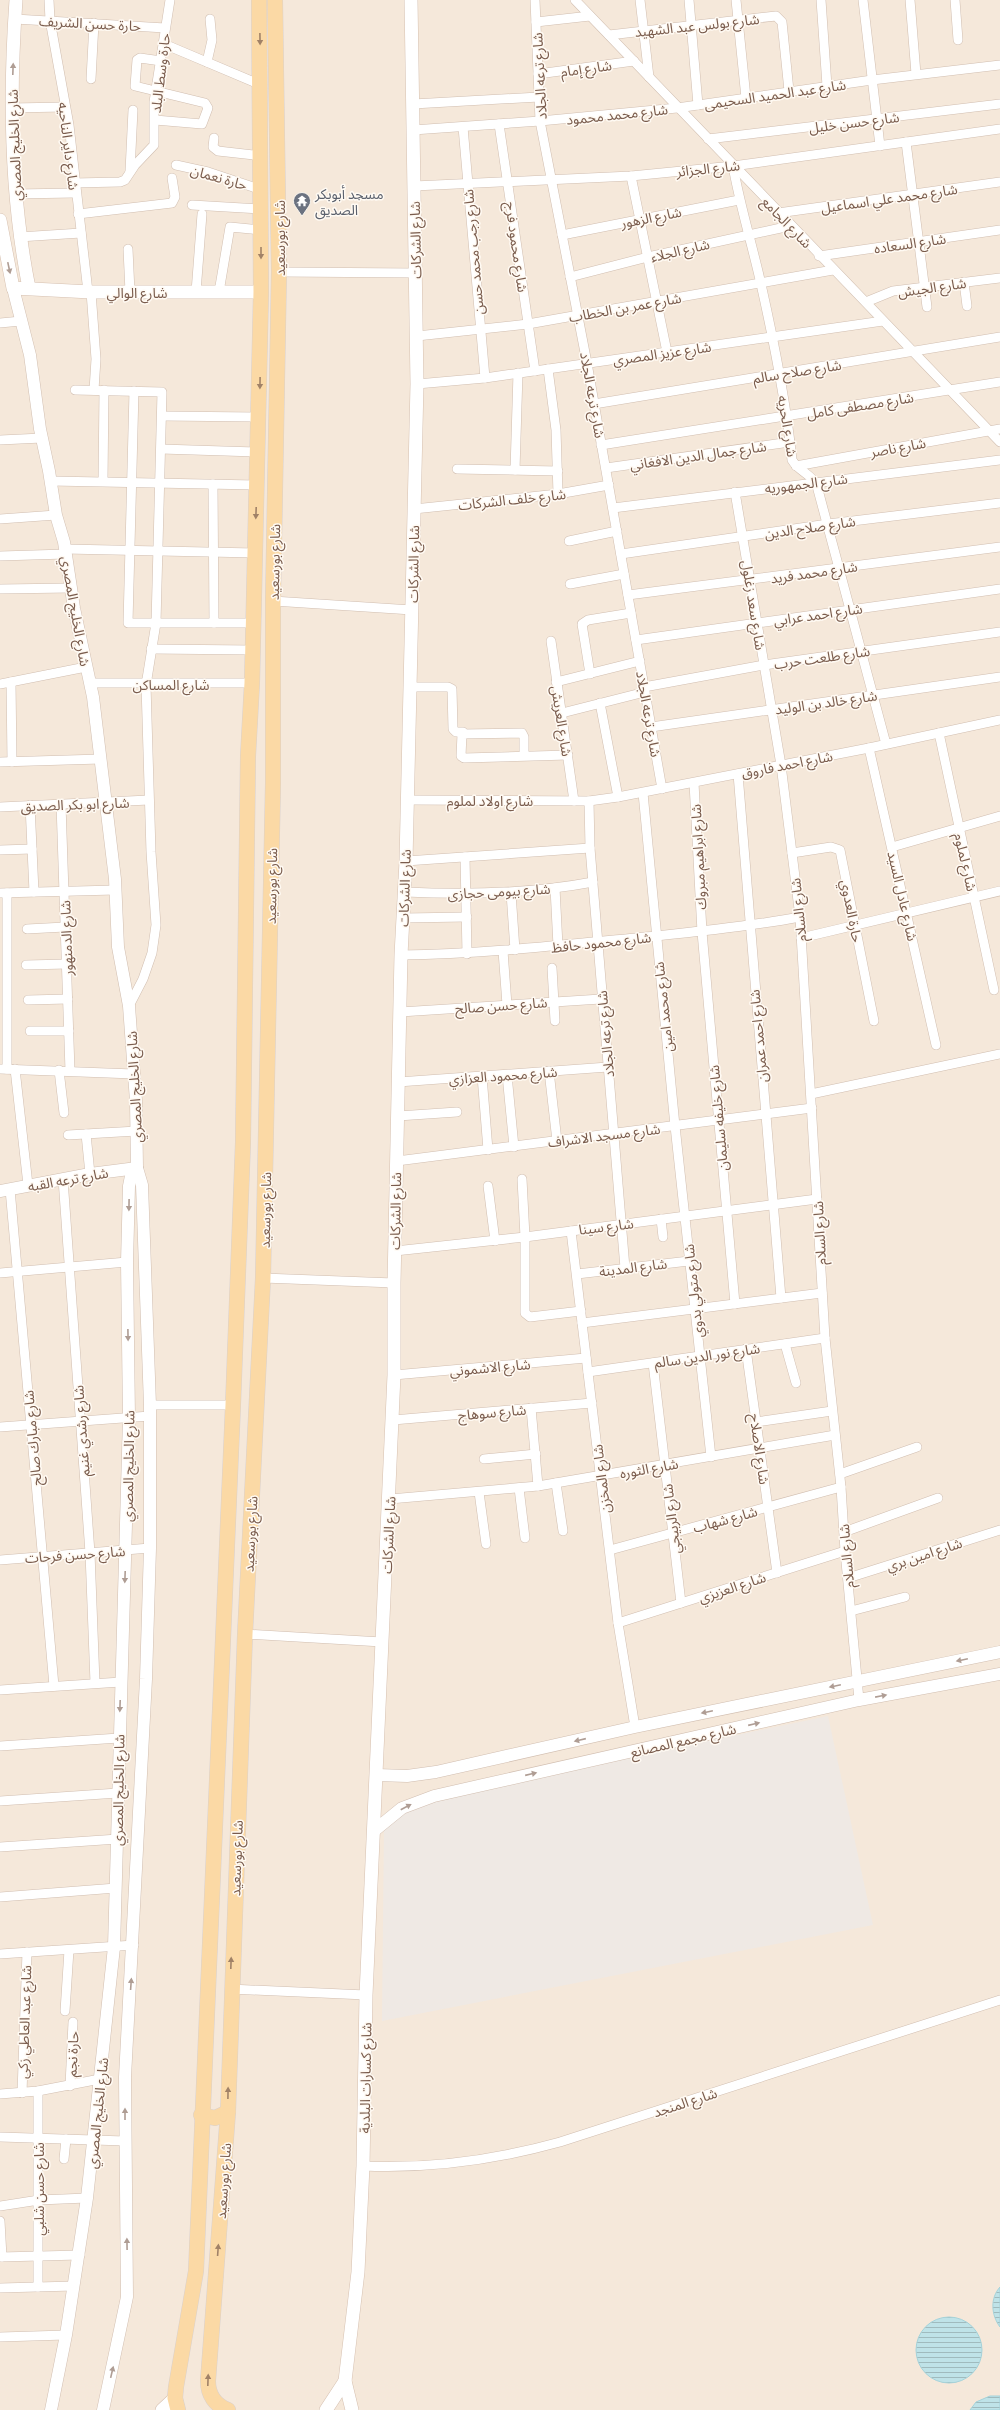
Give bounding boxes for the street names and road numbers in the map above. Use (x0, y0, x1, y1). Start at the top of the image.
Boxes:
street label: شارع بولس عبد الشهيد (634, 10, 761, 43)
street label: حارة حسن الشريف (39, 12, 141, 35)
street label: حارة وسط البلد (147, 32, 174, 114)
street label: شارع ترعه الجلاد (528, 32, 553, 120)
street label: شارع إمام (559, 56, 613, 83)
street label: شارع عبد الحميد السحيمى (703, 76, 847, 115)
street label: شارع الخليج المصري (4, 89, 28, 201)
street label: شارع محمد محمود (565, 100, 669, 131)
street label: شارع داير الناحيه (52, 101, 83, 191)
street label: شارع حسن خليل (808, 108, 901, 139)
street label: شارع الجزائر (674, 156, 741, 183)
street label: حارة نعمان (188, 161, 249, 194)
street label: شارع محمد علي اسماعيل (819, 180, 959, 219)
street label: شارع رجب محمد حسن (459, 188, 490, 316)
street label: شارع الجامع (756, 193, 816, 253)
street label: شارع بورسعيد (271, 200, 291, 276)
street label: شارع الشركات (406, 201, 427, 279)
street label: شارع محمود فرج (499, 201, 532, 294)
street label: شارع الزهور (618, 203, 684, 234)
street label: شارع السعاده (873, 230, 948, 259)
street label: شارع الجلاء (649, 235, 712, 268)
street label: شارع الجيش (897, 274, 968, 303)
street label: شارع الوالي (107, 284, 167, 304)
street label: شارع عمر بن الخطاب (567, 289, 683, 328)
street label: شارع عزيز المصري (612, 338, 713, 372)
street label: شارع ترعه الجلاد (574, 351, 609, 440)
street label: شارع صلاح سالم (752, 356, 843, 389)
street label: شارع مصطفى كامل (805, 388, 915, 425)
street label: شارع الحريه (772, 394, 801, 458)
street label: شارع ناصر (868, 434, 928, 463)
street label: شارع جمال الدين الافغاني (629, 437, 768, 476)
street label: شارع الجمهوريه (764, 469, 849, 500)
street label: شارع خلف الشركات (457, 485, 567, 516)
street label: شارع صلاح الدين (763, 512, 857, 545)
street label: شارع بورسعيد (265, 524, 286, 600)
street label: شارع الشركات (404, 525, 425, 603)
street label: شارع الخليج المصري (55, 554, 94, 668)
street label: شارع محمد فريد (769, 557, 859, 589)
street label: شارع سعد زغلول (736, 559, 770, 652)
street label: شارع احمد عرابي (772, 599, 864, 632)
street label: شارع طلعت حرب (773, 642, 872, 675)
street label: شارع ترعه الجلاد (630, 670, 665, 759)
street label: شارع المساكن (132, 676, 210, 696)
street label: شارع العريش (545, 684, 576, 758)
street label: شارع خالد بن الوليد (774, 686, 879, 721)
street label: شارع احمد فاروق (740, 747, 835, 784)
street label: شارع اولاد لملوم (447, 792, 533, 812)
street label: شارع ابو بكر الصديق (20, 794, 130, 817)
street label: شارع ابراهيم مبروك (687, 803, 712, 910)
street label: شارع لملوم (948, 831, 981, 894)
street label: شارع بورسعيد (262, 848, 283, 924)
street label: شارع الشركات (394, 849, 417, 927)
street label: شارع عادل السيد (881, 849, 922, 943)
street label: شارع السلام (786, 877, 813, 943)
street label: حارة العدوي (834, 878, 866, 945)
street label: شارع بيومى حجازى (447, 880, 551, 905)
street label: شارع الدمنهور (56, 900, 79, 977)
street label: شارع محمود حافظ (550, 928, 652, 959)
street label: شارع محمد امين (650, 961, 679, 1053)
street label: شارع احمد عمران (745, 989, 774, 1083)
street label: شارع ترعه الجلاد (593, 990, 620, 1078)
street label: شارع حسن صالح (454, 993, 548, 1020)
street label: شارع الخليج المصري (123, 1031, 149, 1143)
street label: شارع محمود العزازي (448, 1063, 558, 1091)
street label: شارع خليفه سليمان (705, 1064, 734, 1172)
street label: شارع مسجد الاشراف (547, 1120, 662, 1153)
street label: شارع ترعه القبه (26, 1164, 110, 1197)
street label: شارع بورسعيد (256, 1172, 277, 1248)
street label: شارع الشركات (386, 1172, 407, 1250)
street label: شارع السلام (809, 1200, 832, 1265)
street label: شارع سينا (578, 1214, 635, 1241)
street label: شارع متولي بدوي (680, 1243, 710, 1339)
street label: شارع المدينة (598, 1254, 668, 1283)
street label: شارع نور الدين سالم (653, 1339, 761, 1374)
street label: شارع الاشموني (449, 1355, 532, 1382)
street label: شارع رشدي غنيم (69, 1384, 96, 1477)
street label: شارع مبارك صالح (19, 1389, 48, 1486)
street label: شارع سوهاج (457, 1401, 527, 1426)
street label: شارع الخليج المصري (119, 1410, 141, 1522)
street label: شارع الاصلاح (744, 1412, 773, 1486)
street label: شارع المخزن (588, 1443, 617, 1514)
street label: شارع الثوره (618, 1454, 680, 1484)
street label: شارع الربيجي (658, 1483, 687, 1555)
street label: شارع بورسعيد (240, 1496, 263, 1573)
street label: شارع الشركات (377, 1496, 402, 1574)
street label: شارع شهاب (691, 1502, 760, 1539)
street label: شارع السلام (835, 1523, 860, 1589)
street label: شارع امين بري (884, 1534, 965, 1577)
street label: شارع حسن فرحات (24, 1542, 126, 1569)
street label: شارع العزيزي (696, 1568, 769, 1609)
street label: شارع مجمع المصانع (628, 1720, 738, 1763)
street label: شارع الخليج المصري (109, 1734, 131, 1846)
street label: شارع بورسعيد (226, 1820, 249, 1896)
street label: شارع عبد العاطي زكي (14, 1965, 38, 2079)
street label: شارع كسارات البلدية (356, 2022, 377, 2134)
street label: حارة نجم (62, 2031, 85, 2078)
street label: شارع الخليج المصري (83, 2056, 115, 2170)
street label: شارع المنجد (651, 2084, 720, 2123)
street label: شارع حسن شلبي (30, 2142, 50, 2236)
street label: شارع بورسعيد (212, 2142, 237, 2220)

